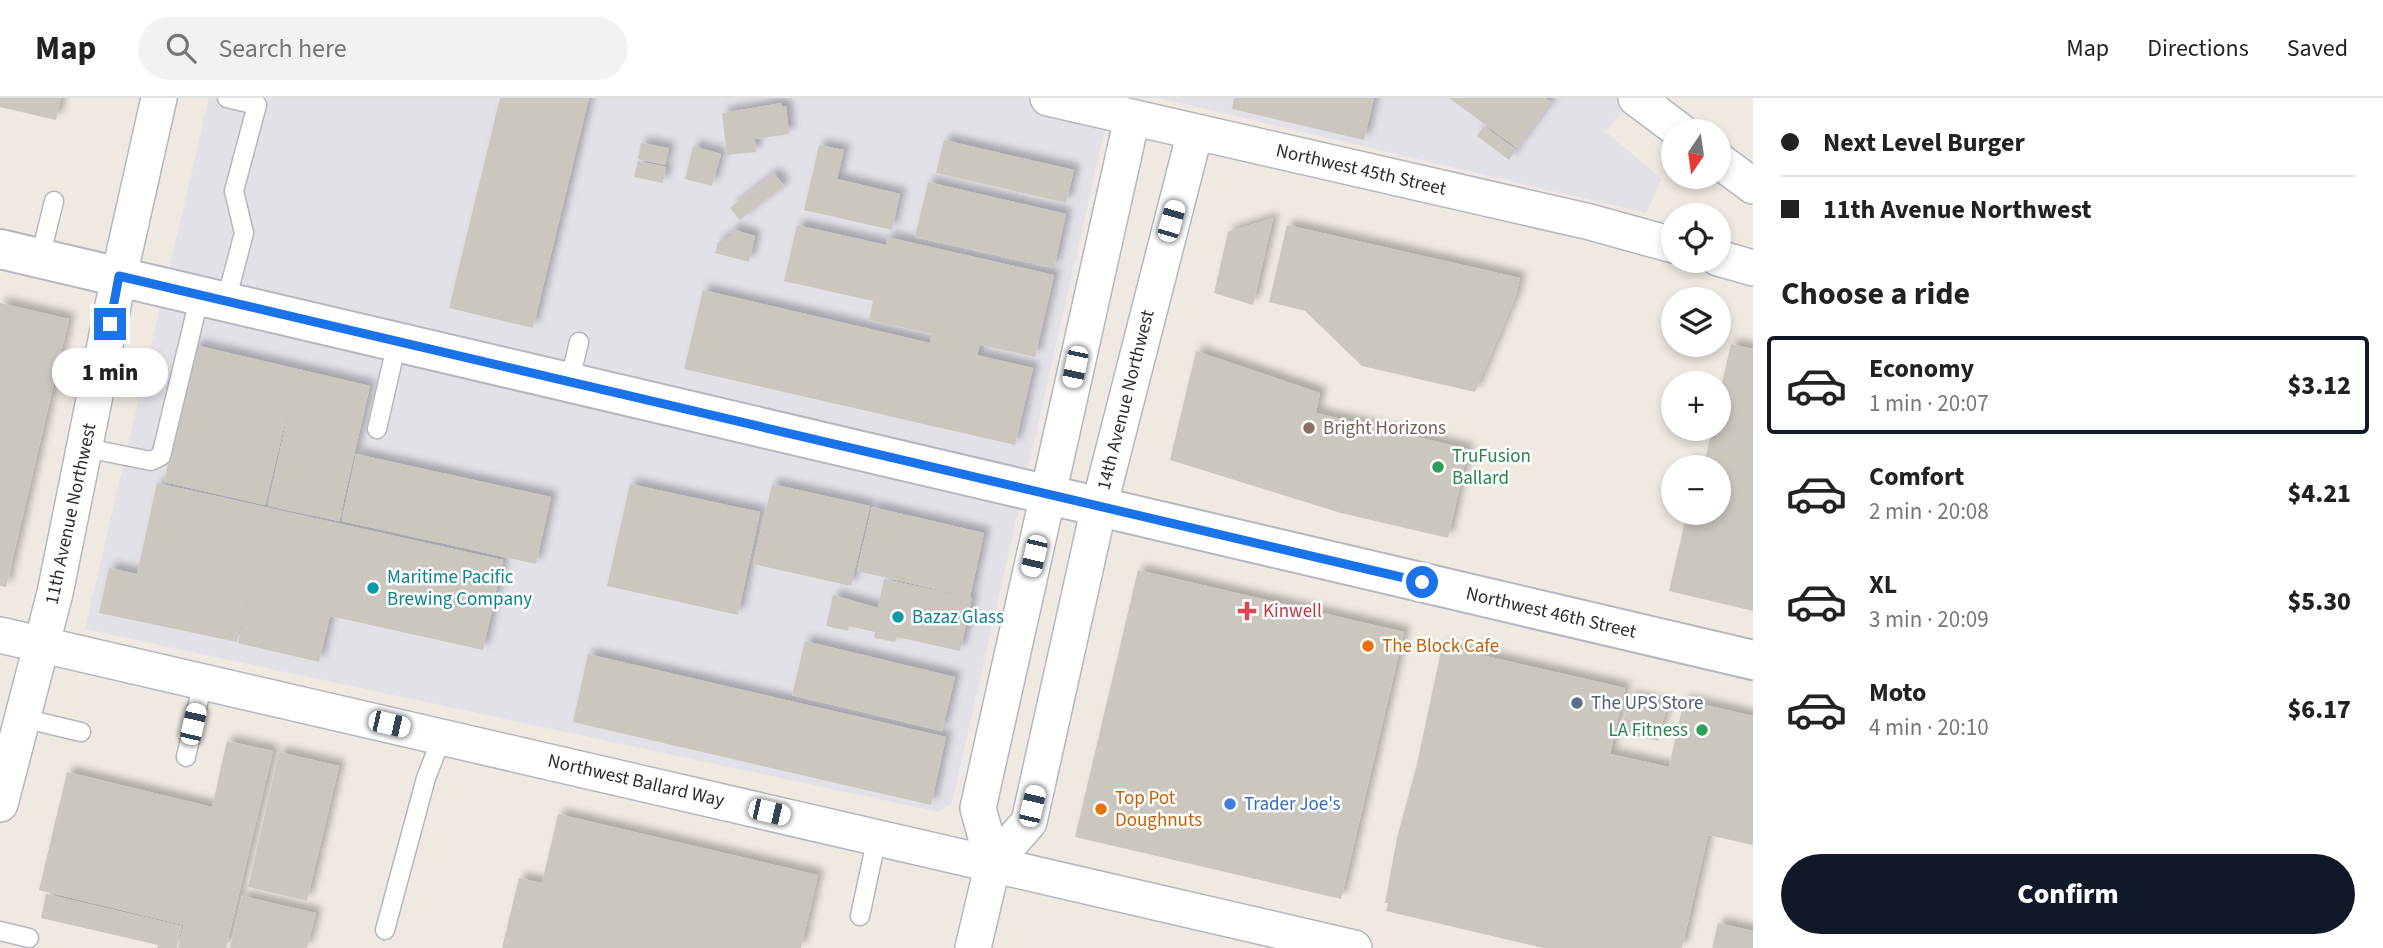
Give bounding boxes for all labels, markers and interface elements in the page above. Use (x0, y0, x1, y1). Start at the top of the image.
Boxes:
search box (138, 17, 628, 80)
text: Map (35, 25, 96, 72)
icon: search (162, 29, 200, 67)
text: Search here (218, 30, 347, 67)
text: Map (2066, 31, 2109, 66)
text: Directions (2147, 31, 2249, 66)
text: Saved (2287, 31, 2348, 66)
north arrow (1661, 119, 1731, 189)
map controls (1661, 119, 1731, 525)
text: Next Level Burger (1823, 124, 2025, 161)
street label: Northwest 45th Street (1273, 137, 1449, 203)
text: 11th Avenue Northwest (1823, 191, 2091, 228)
car (1156, 198, 1187, 244)
button: locate (1661, 203, 1731, 273)
text: Choose a ride (1781, 271, 1970, 317)
button: layers (1661, 287, 1731, 357)
street label: 14th Avenue Northwest (1091, 307, 1162, 493)
route end (94, 308, 126, 340)
car (1061, 344, 1090, 390)
callout: 1 min (52, 348, 168, 398)
text: Economy (1869, 350, 1974, 387)
icon: car (1785, 354, 1848, 417)
text: 1 min (82, 356, 138, 389)
text: $3.12 (2287, 367, 2351, 404)
button: + (1661, 371, 1731, 441)
text: 1 min · 20:07 (1869, 387, 1989, 420)
place label: Bright Horizons (1323, 415, 1446, 442)
street label: 11th Avenue Northwest (39, 420, 104, 607)
marker: Bright Horizons (1301, 420, 1317, 436)
place label: TruFusion Ballard (1452, 443, 1531, 492)
button: − (1661, 455, 1731, 525)
text: Comfort (1869, 458, 1964, 495)
marker: TruFusion Ballard (1430, 459, 1446, 475)
icon: car (1785, 462, 1848, 525)
text: $4.21 (2287, 475, 2351, 512)
text: 2 min · 20:08 (1869, 495, 1989, 528)
car (1020, 533, 1049, 579)
place label: Maritime Pacific Brewing Company (387, 564, 532, 613)
route start (1406, 566, 1438, 598)
text: XL (1869, 566, 1897, 603)
icon: car (1785, 570, 1848, 633)
marker: Maritime Pacific Brewing Company (365, 580, 381, 596)
street label: Northwest 46th Street (1463, 580, 1639, 646)
text: $5.30 (2287, 583, 2351, 620)
place label: Kinwell (1263, 598, 1322, 625)
marker: Kinwell (1237, 601, 1257, 621)
text: 3 min · 20:09 (1869, 603, 1989, 636)
place label: Bazaz Glass (912, 604, 1004, 631)
marker: Bazaz Glass (890, 609, 906, 625)
place label: The Block Cafe (1382, 633, 1499, 660)
marker: The Block Cafe (1360, 638, 1376, 654)
text: Moto (1869, 674, 1926, 711)
icon: car (1785, 678, 1848, 741)
place label: The UPS Store (1591, 690, 1704, 717)
text: $6.17 (2287, 691, 2351, 728)
marker: The UPS Store (1569, 695, 1585, 711)
car (179, 701, 208, 747)
car (367, 709, 412, 739)
text: 4 min · 20:10 (1869, 711, 1989, 744)
place label: LA Fitness (1608, 717, 1688, 744)
marker: LA Fitness (1694, 722, 1710, 738)
street label: Northwest Ballard Way (545, 748, 727, 814)
car (1018, 783, 1047, 829)
place label: Top Pot Doughnuts (1115, 785, 1202, 834)
place label: Trader Joe's (1244, 791, 1341, 818)
marker: Trader Joe's (1222, 796, 1238, 812)
car (747, 797, 792, 827)
marker: Top Pot Doughnuts (1093, 801, 1109, 817)
button: Confirm (1781, 854, 2355, 934)

